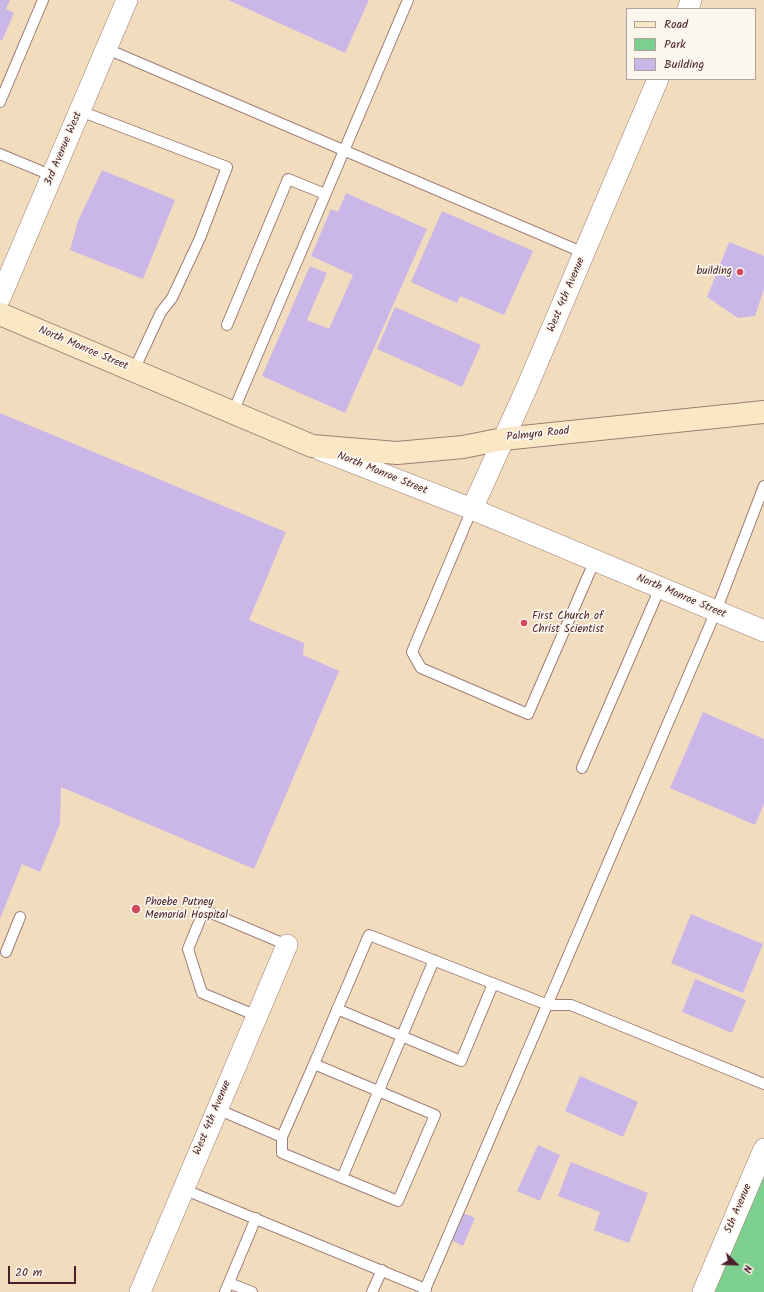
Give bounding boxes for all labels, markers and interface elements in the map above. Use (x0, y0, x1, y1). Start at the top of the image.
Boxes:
legend (626, 8, 756, 80)
text: Road (664, 15, 688, 34)
text: Park (664, 35, 686, 54)
text: Building (664, 55, 704, 74)
street label: 3rd Avenue West (42, 110, 86, 188)
street label: West 4th Avenue (545, 256, 589, 334)
place label: building (696, 265, 732, 279)
marker: building (735, 267, 745, 277)
street label: North Monroe Street (36, 324, 130, 374)
street label: Palmyra Road (506, 425, 570, 445)
street label: North Monroe Street (335, 450, 429, 498)
street label: North Monroe Street (634, 572, 728, 622)
place label: First Church of Christ Scientist (532, 610, 604, 636)
marker: First Church of Christ Scientist (519, 618, 529, 628)
place label: Phoebe Putney Memorial Hospital (145, 896, 228, 922)
marker: Phoebe Putney Memorial Hospital (130, 903, 142, 915)
street label: West 4th Avenue (191, 1079, 235, 1157)
street label: 5th Avenue (723, 1182, 755, 1236)
north arrow (716, 1244, 756, 1284)
scale bar (10, 1258, 78, 1284)
text: N (737, 1262, 757, 1275)
text: 20 m (15, 1263, 42, 1282)

